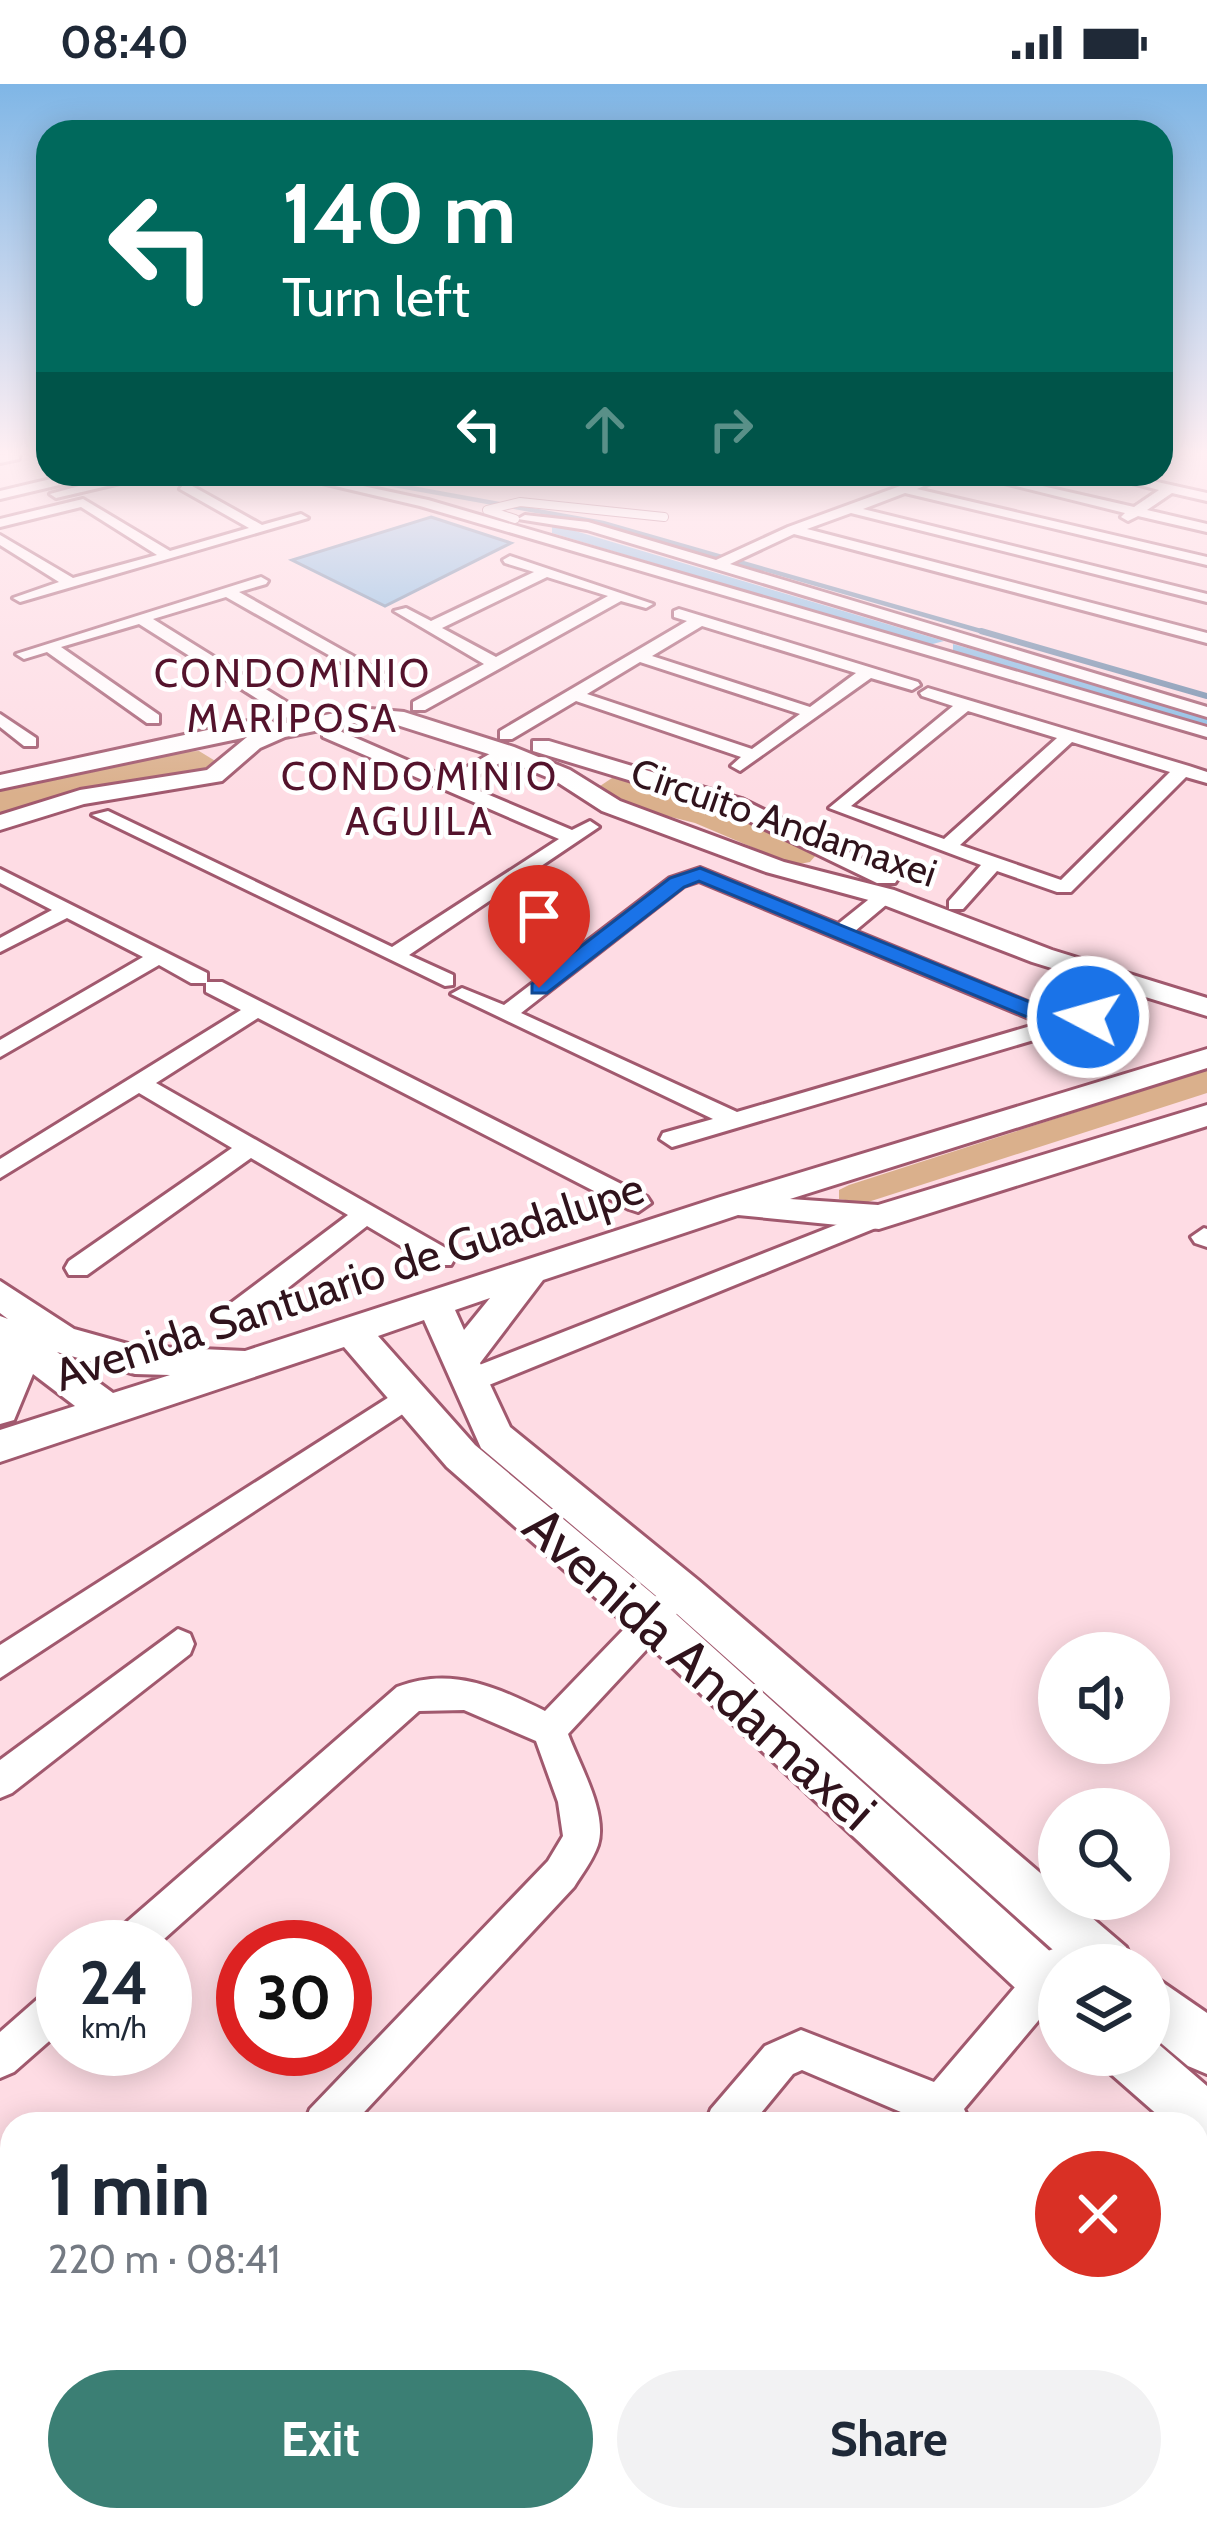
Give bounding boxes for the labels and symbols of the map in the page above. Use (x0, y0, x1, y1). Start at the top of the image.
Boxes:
district label: CONDOMINIO MARIPOSA (154, 649, 432, 742)
street label: Circuito Andamaxei (625, 747, 943, 897)
district label: CONDOMINIO AGUILA (281, 752, 559, 845)
pin (488, 865, 590, 988)
position arrow (1025, 954, 1151, 1080)
street label: Avenida Santuario de Guadalupe (48, 1160, 650, 1402)
street label: Avenida Andamaxei (510, 1493, 890, 1843)
speed limit sign: 30 (216, 1920, 372, 2076)

